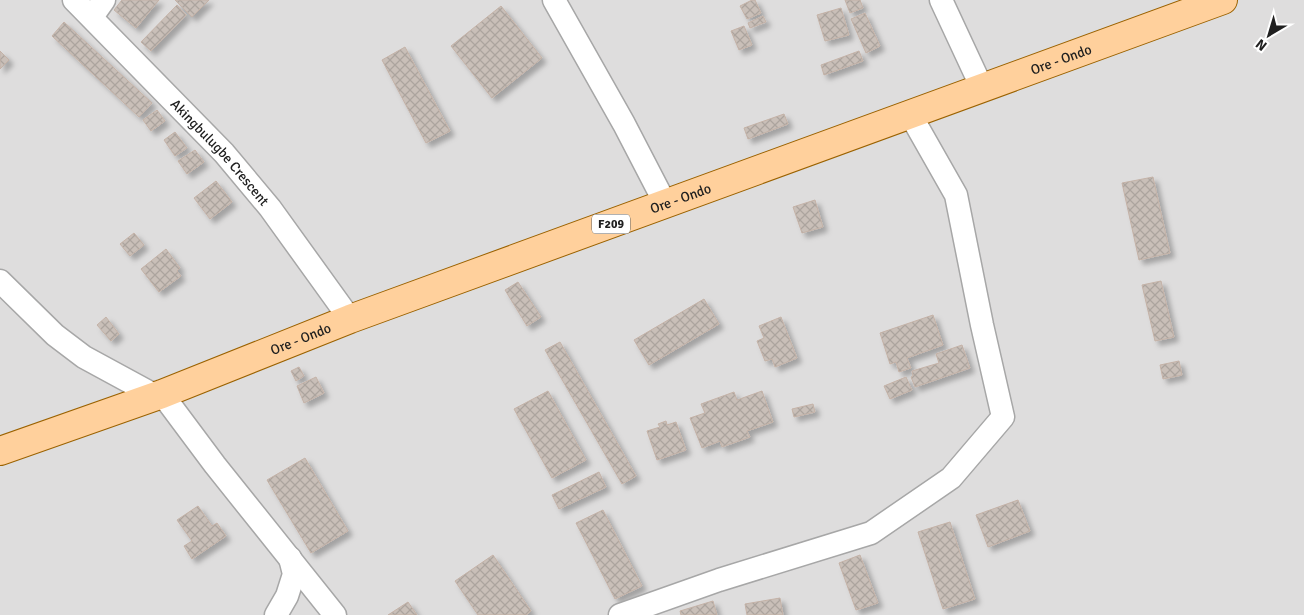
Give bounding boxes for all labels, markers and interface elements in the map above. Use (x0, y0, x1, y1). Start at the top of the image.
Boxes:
north arrow (1244, 10, 1294, 60)
text: N (1252, 35, 1270, 55)
street label: Ore - Ondo (1028, 41, 1094, 79)
street label: Akingbulugbe Crescent (167, 96, 273, 209)
street label: Ore - Ondo (648, 180, 714, 218)
road number: F209 (592, 214, 630, 233)
street label: Ore - Ondo (268, 319, 334, 359)

